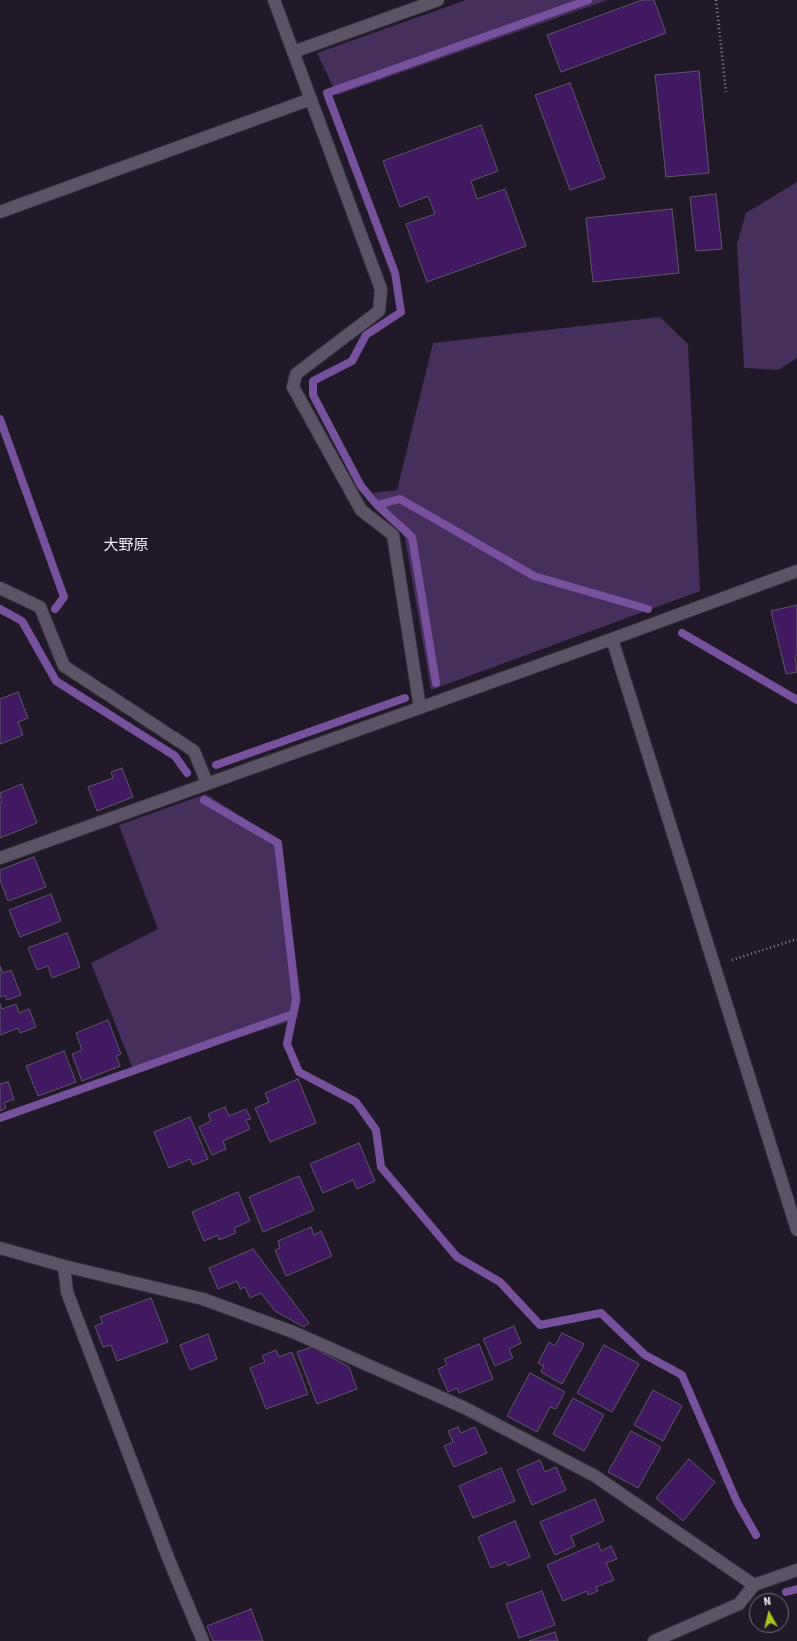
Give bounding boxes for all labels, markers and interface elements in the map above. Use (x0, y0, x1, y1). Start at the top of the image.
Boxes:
district label: 大野原 (104, 538, 148, 556)
north arrow (749, 1593, 789, 1633)
text: N (763, 1594, 772, 1610)

